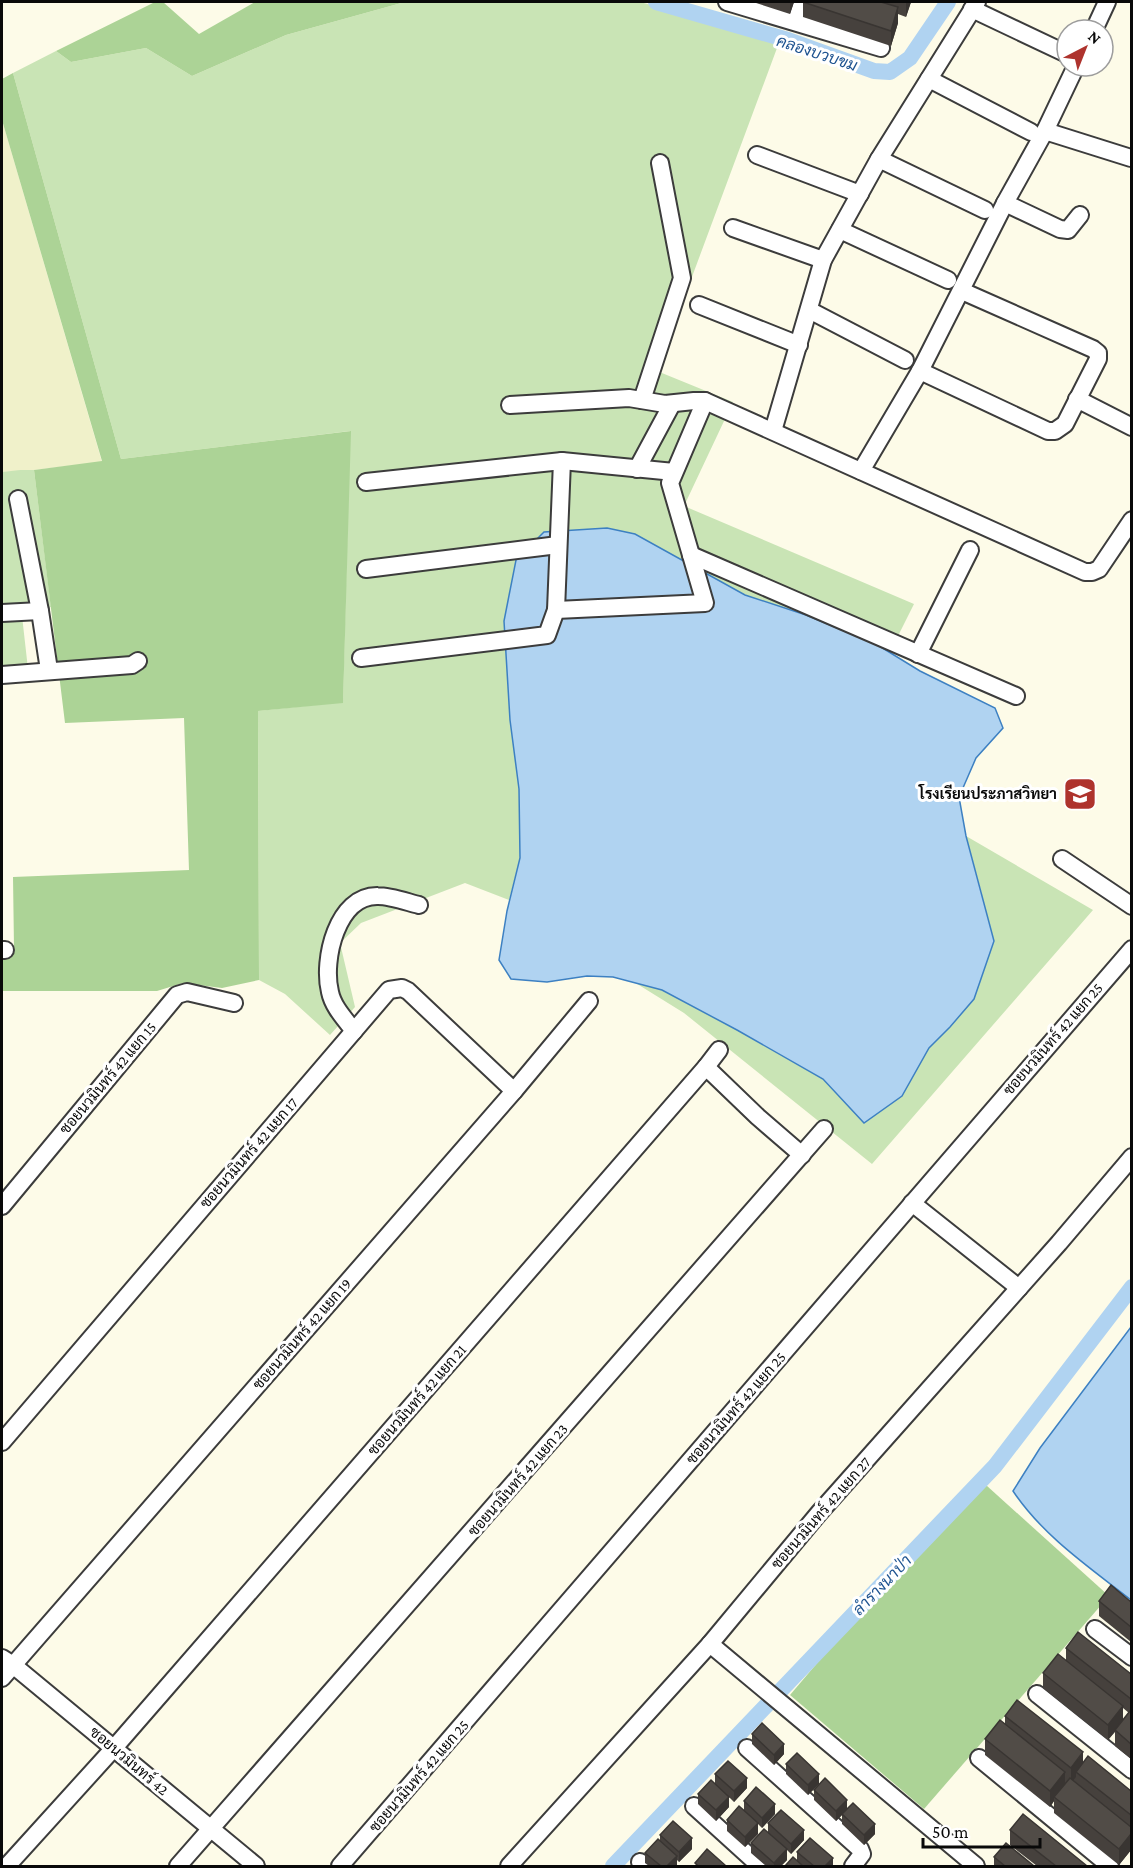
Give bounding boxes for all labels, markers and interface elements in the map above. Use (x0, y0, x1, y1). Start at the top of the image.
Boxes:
north arrow (1055, 18, 1115, 78)
text: N (1085, 27, 1105, 47)
water label: คลองบวบขม (775, 32, 860, 74)
school or university icon: โรงเรียนประภาสวิทยา (1062, 776, 1098, 812)
place label: โรงเรียนประภาสวิทยา (918, 783, 1057, 802)
street label: ซอยนวมินทร์ 42 แยก 25 (999, 978, 1106, 1098)
street label: ซอยนวมินทร์ 42 แยก 15 (55, 1018, 159, 1137)
street label: ซอยนวมินทร์ 42 แยก 17 (195, 1093, 301, 1211)
street label: ซอยนวมินทร์ 42 แยก 19 (248, 1274, 354, 1393)
street label: ซอยนวมินทร์ 42 แยก 21 (363, 1340, 469, 1458)
street label: ซอยนวมินทร์ 42 แยก 25 (682, 1347, 789, 1467)
street label: ซอยนวมินทร์ 42 แยก 23 (464, 1419, 571, 1539)
street label: ซอยนวมินทร์ 42 แยก 27 (767, 1453, 874, 1572)
water label: ลำรางนาป่า (849, 1551, 915, 1618)
street label: ซอยนวมินทร์ 42 แยก 25 (365, 1715, 472, 1835)
street label: ซอยนวมินทร์ 42 (87, 1722, 173, 1798)
scale bar (923, 1811, 1040, 1849)
text: 50 m (932, 1822, 969, 1842)

